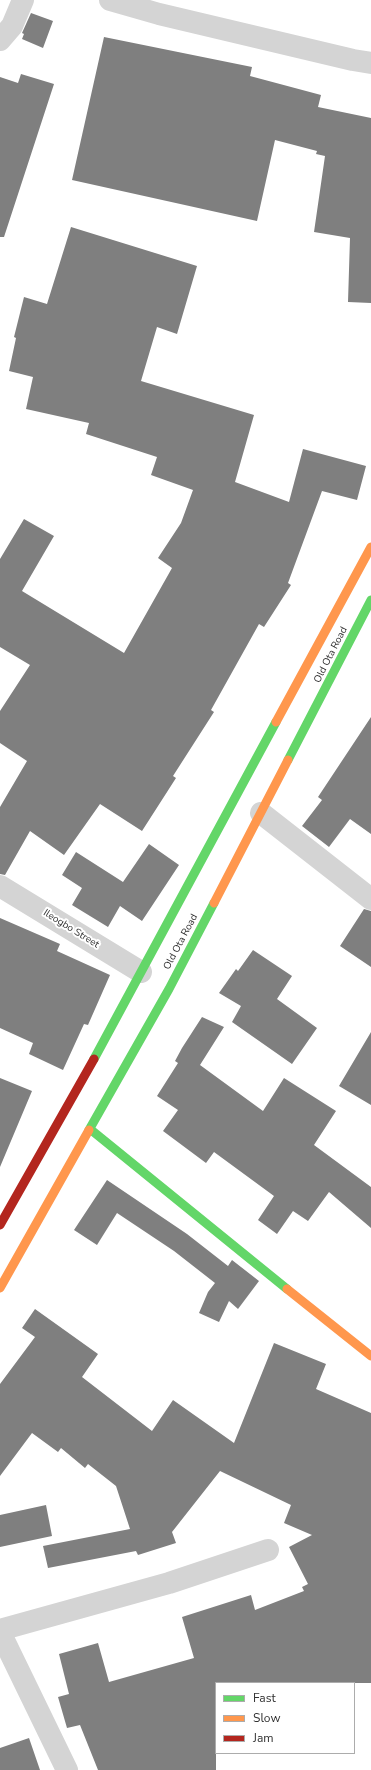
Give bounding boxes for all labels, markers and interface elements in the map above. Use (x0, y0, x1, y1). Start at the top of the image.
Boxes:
street label: Old Ota Road (312, 625, 350, 685)
street label: Ileogbo Street (41, 907, 101, 951)
street label: Old Ota Road (161, 912, 201, 972)
legend (215, 1682, 355, 1754)
text: Fast (253, 1690, 276, 1706)
text: Slow (253, 1710, 281, 1726)
text: Jam (253, 1730, 274, 1746)

